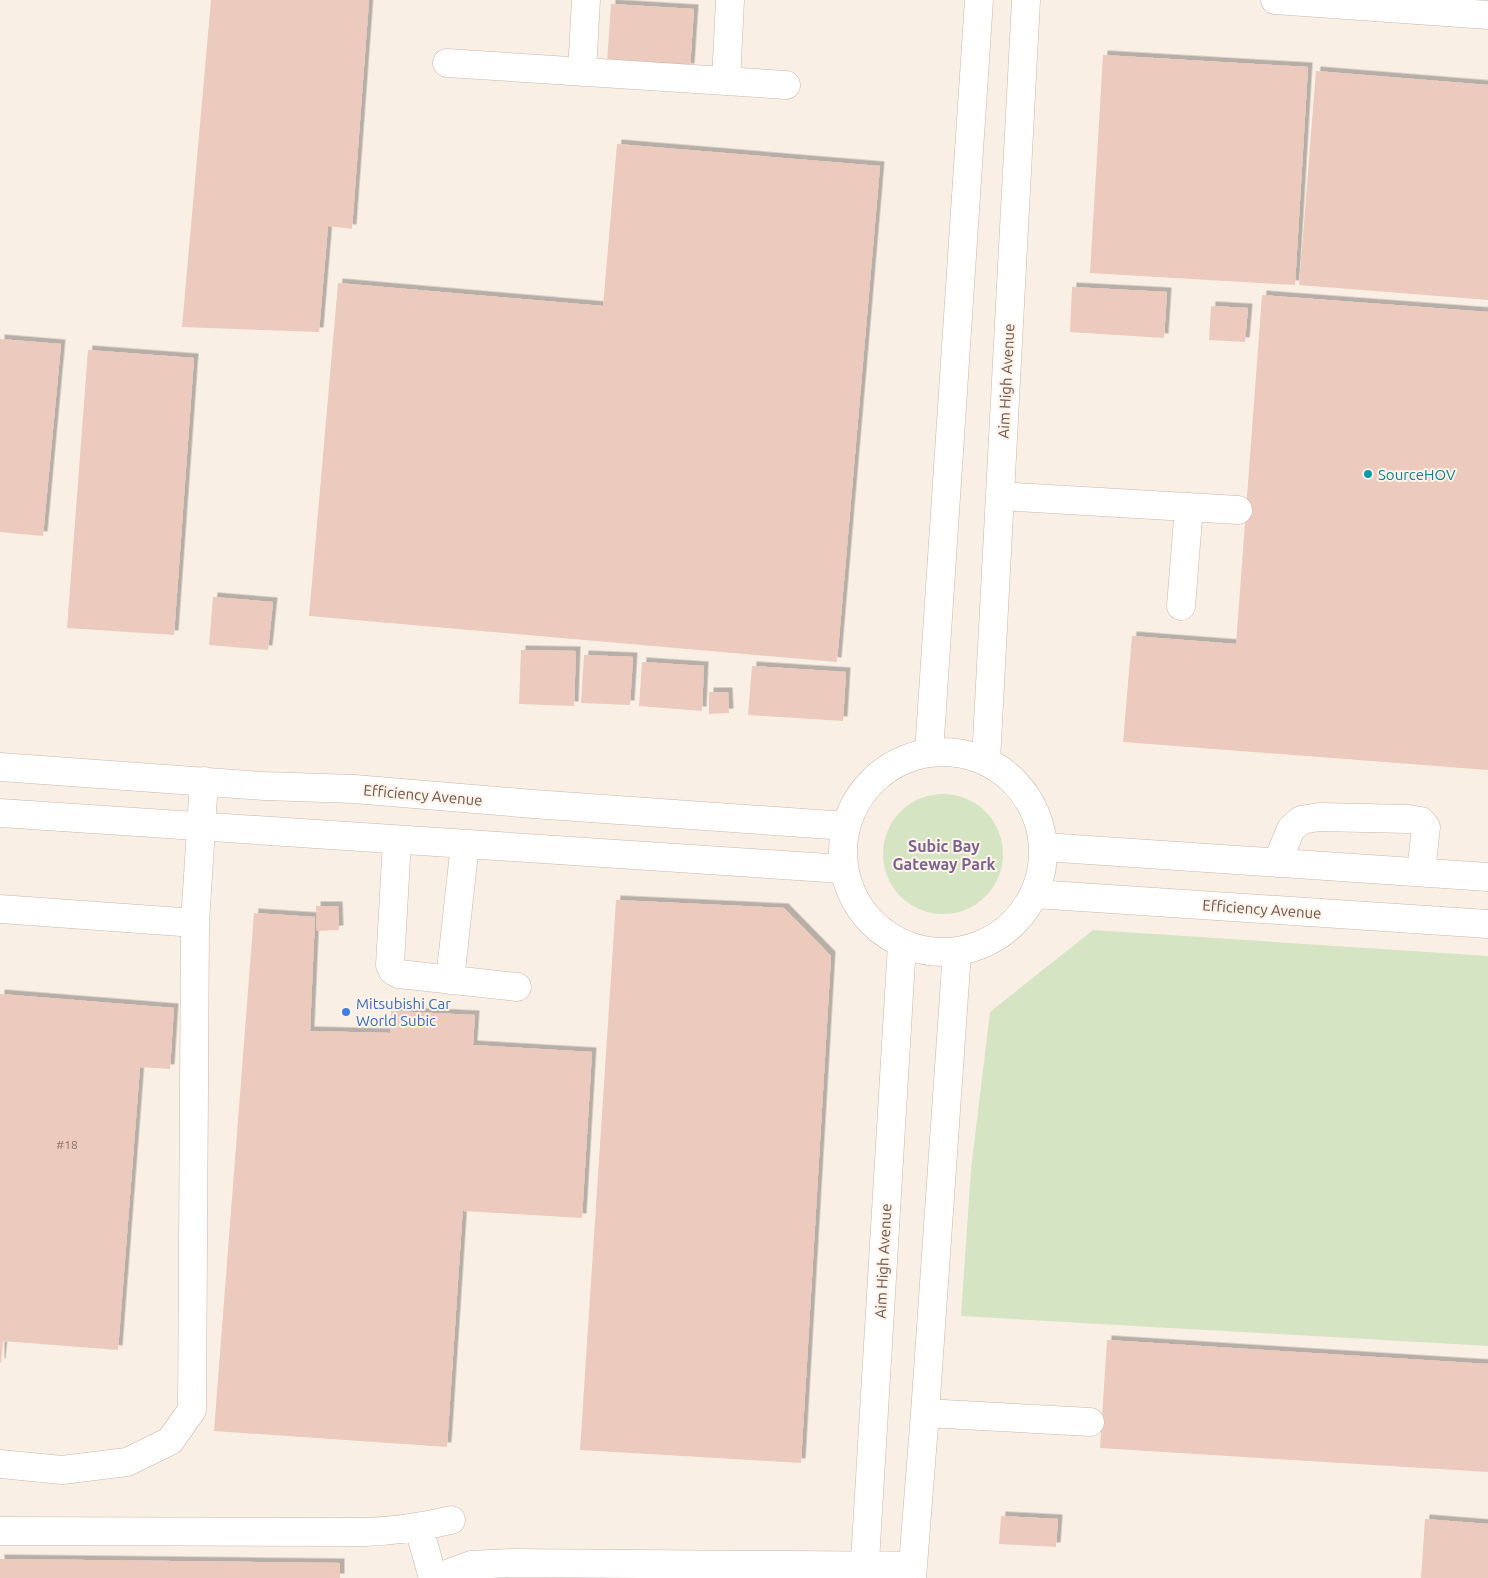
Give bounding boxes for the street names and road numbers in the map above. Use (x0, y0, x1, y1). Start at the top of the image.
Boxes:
street label: Aim High Avenue (995, 323, 1017, 439)
street label: Efficiency Avenue (363, 781, 483, 809)
street label: Efficiency Avenue (1202, 896, 1322, 922)
street label: Aim High Avenue (872, 1203, 894, 1319)

